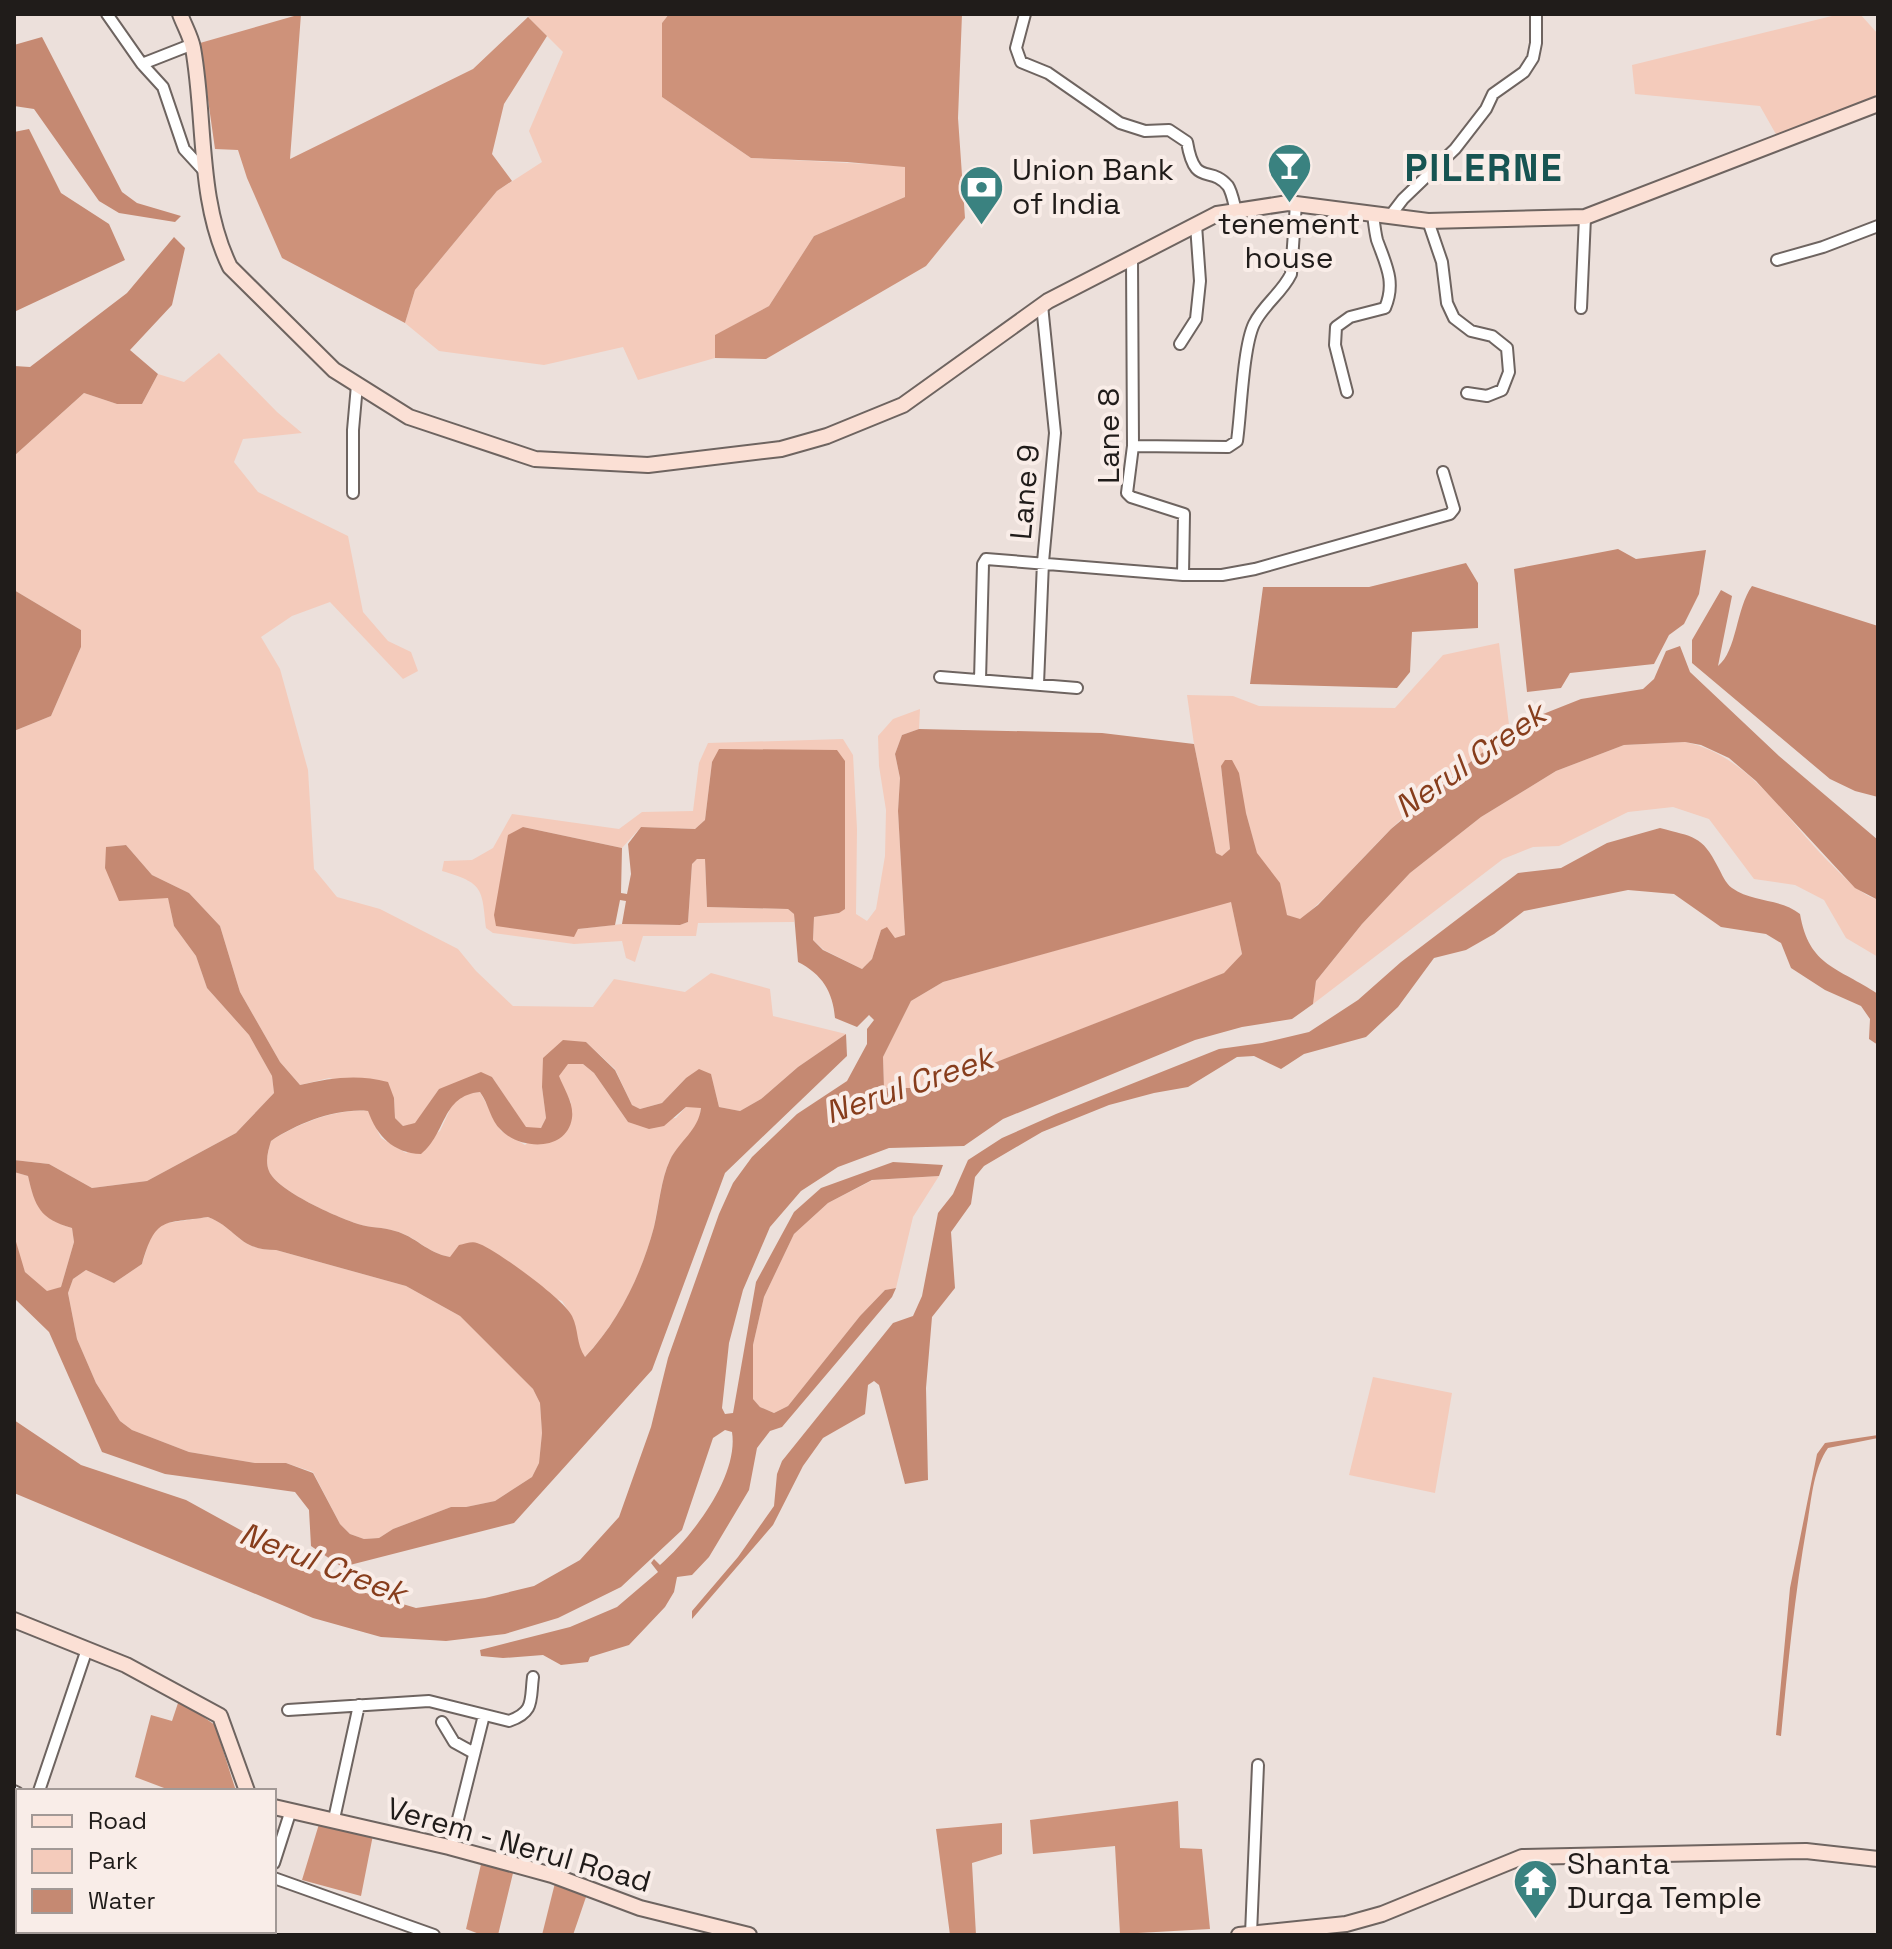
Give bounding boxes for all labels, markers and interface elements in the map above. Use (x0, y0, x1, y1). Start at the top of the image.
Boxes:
bar icon: tenement house (1265, 142, 1313, 205)
district label: PILERNE (1404, 144, 1564, 192)
place label: Union Bank of India (1012, 150, 1174, 223)
bank icon: Union Bank of India (957, 163, 1005, 226)
place label: tenement house (1218, 204, 1360, 277)
street label: Lane 8 (1089, 388, 1128, 484)
street label: Lane 9 (1001, 443, 1048, 541)
water label: Nerul Creek (1387, 691, 1556, 827)
water label: Nerul Creek (820, 1036, 1002, 1132)
water label: Nerul Creek (234, 1513, 415, 1614)
street label: Verem - Nerul Road (383, 1788, 656, 1901)
legend (16, 1789, 276, 1933)
text: Road (88, 1805, 147, 1836)
place label: Shanta Durga Temple (1567, 1844, 1762, 1917)
text: Park (88, 1845, 138, 1876)
temple icon: Shanta Durga Temple (1512, 1857, 1560, 1920)
text: Water (88, 1885, 156, 1916)

